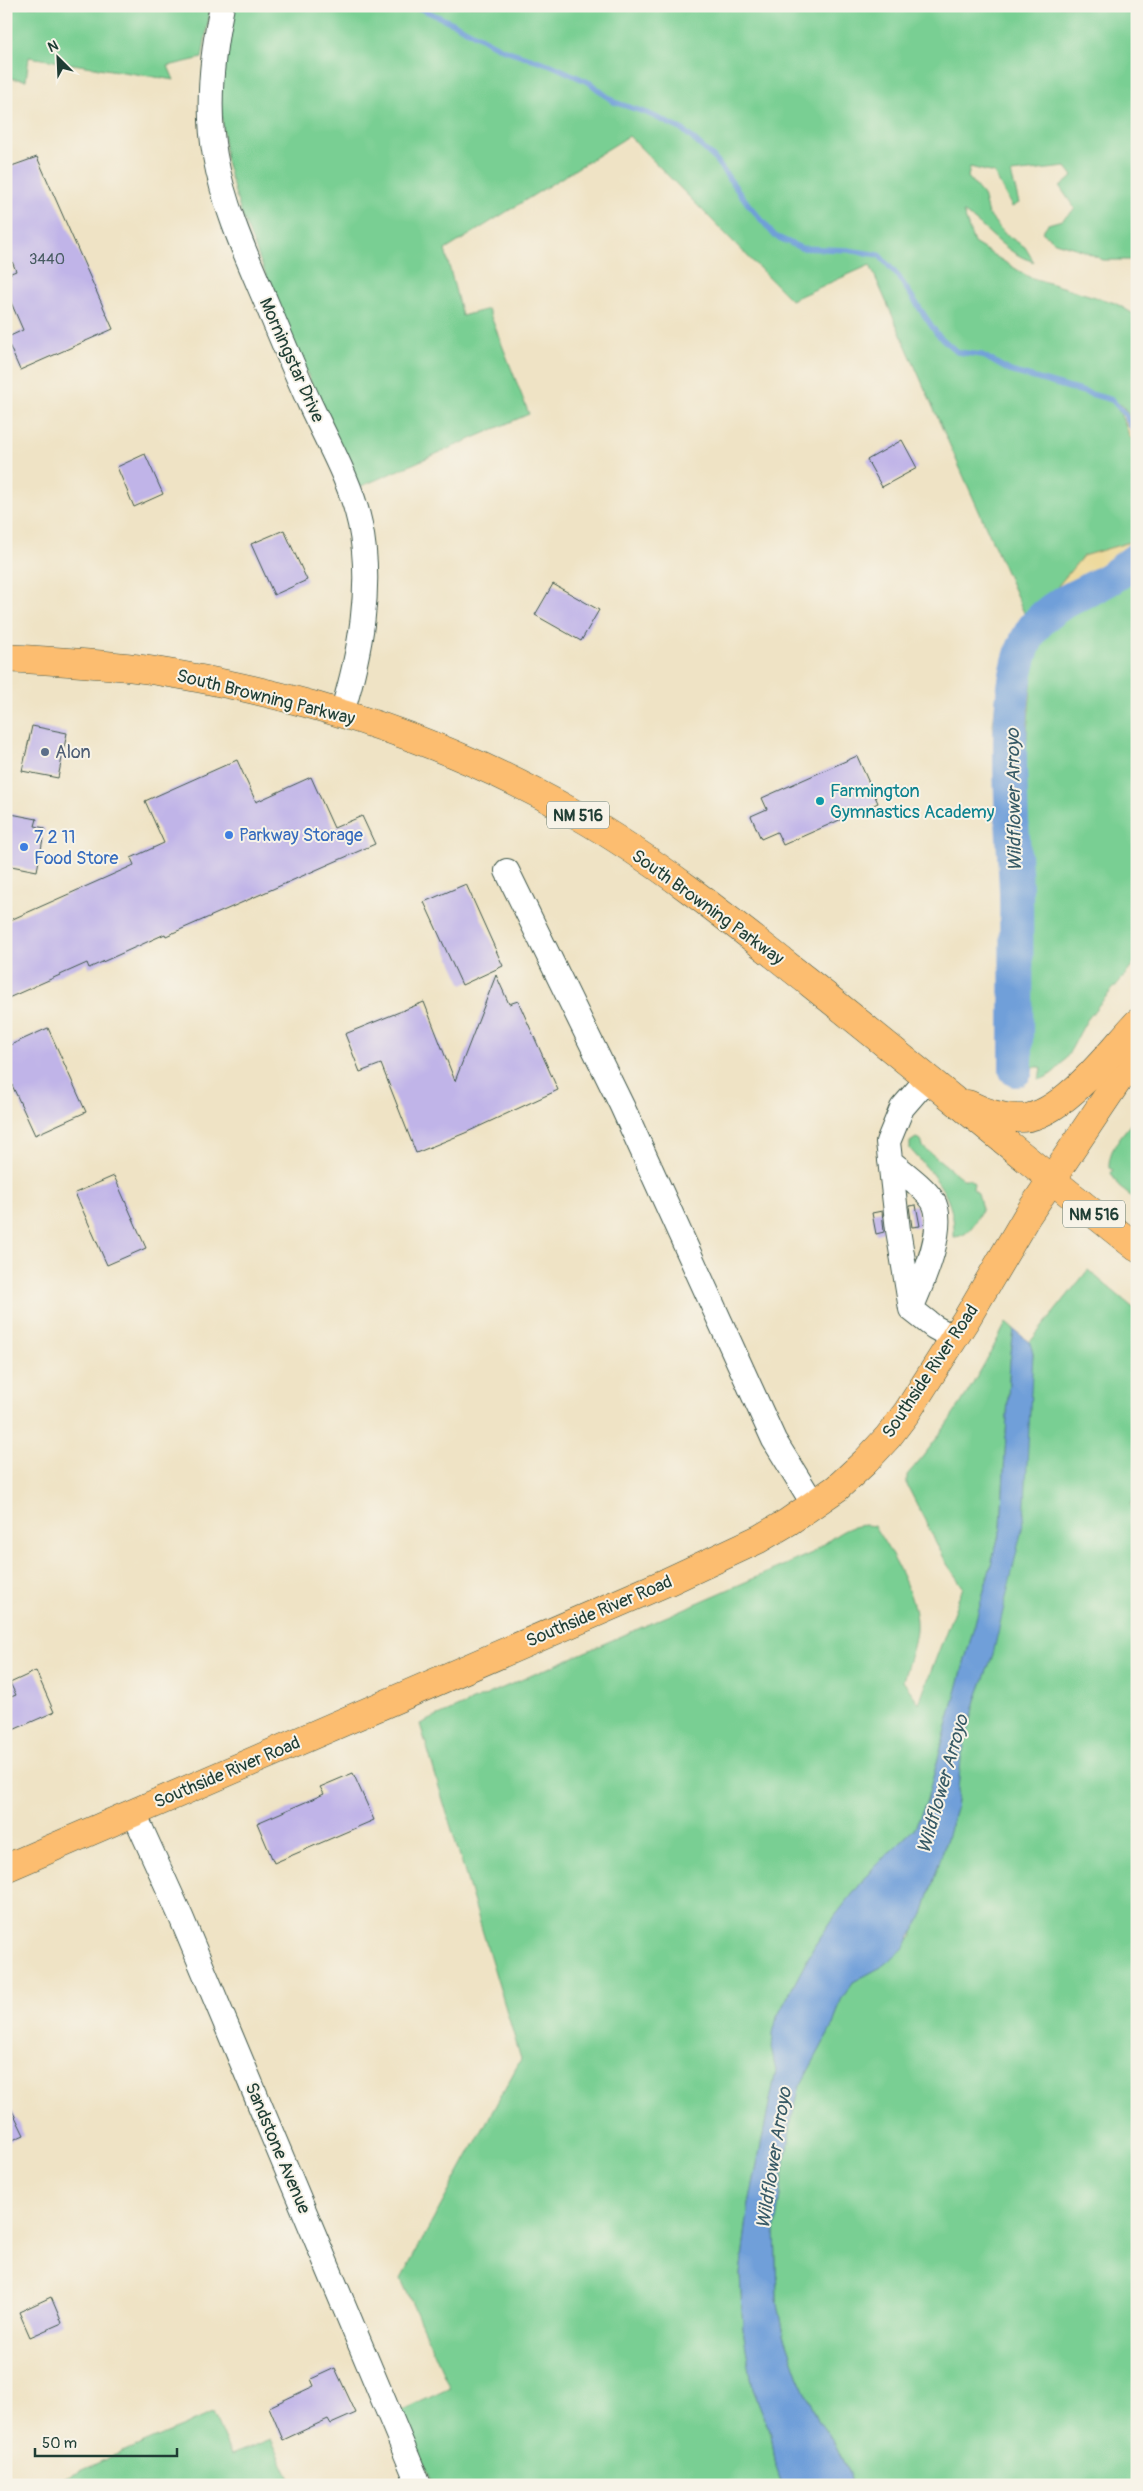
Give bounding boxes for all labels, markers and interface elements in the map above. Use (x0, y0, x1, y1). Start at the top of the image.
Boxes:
north arrow (32, 32, 82, 82)
text: N (45, 37, 61, 56)
house number: 3440 (29, 250, 65, 269)
street label: Morningstar Drive (254, 294, 329, 426)
street label: South Browning Parkway (174, 664, 358, 731)
water label: Wildflower Arroyo (1001, 727, 1027, 872)
place label: Alon (55, 741, 91, 764)
marker: Alon (39, 746, 51, 758)
place label: Farmington Gymnastics Academy (830, 780, 995, 824)
marker: Farmington Gymnastics Academy (814, 795, 826, 807)
road number: NM 516 (547, 802, 609, 828)
place label: Parkway Storage (239, 824, 363, 847)
place label: 7 2 11 Food Store (34, 826, 118, 870)
marker: Parkway Storage (223, 829, 235, 841)
marker: 7 2 11 Food Store (18, 841, 30, 853)
street label: South Browning Parkway (627, 844, 789, 971)
road number: NM 516 (1063, 1200, 1125, 1228)
street label: Southside River Road (877, 1300, 984, 1443)
street label: Southside River Road (523, 1570, 676, 1653)
water label: Wildflower Arroyo (912, 1711, 975, 1856)
street label: Southside River Road (151, 1731, 304, 1814)
street label: Sandstone Avenue (240, 2079, 316, 2217)
water label: Wildflower Arroyo (751, 2084, 797, 2231)
scale bar (35, 2426, 178, 2458)
text: 50 m (42, 2434, 77, 2453)

